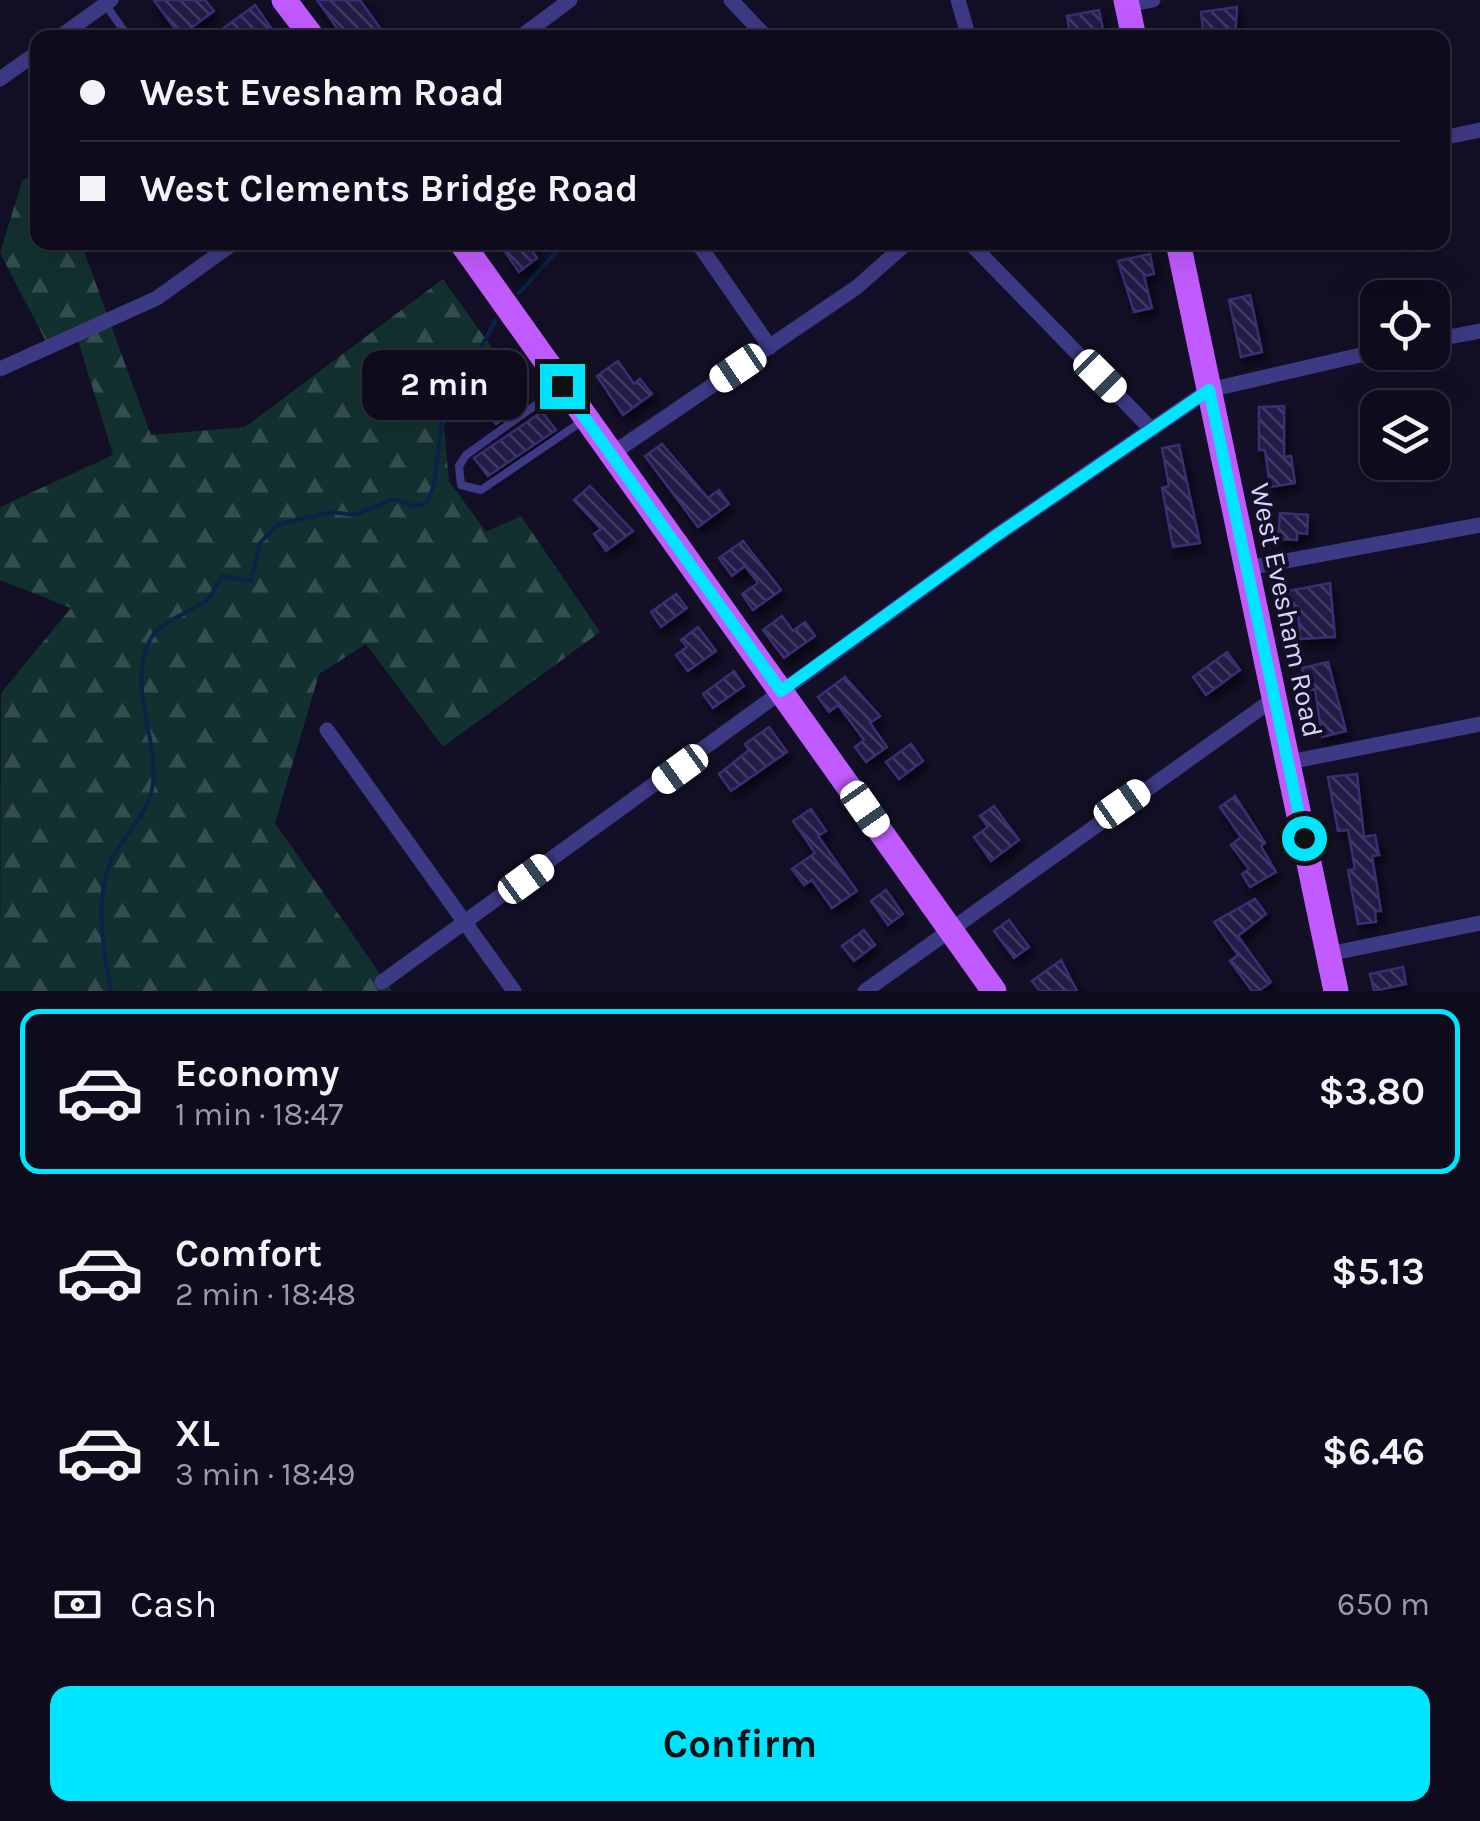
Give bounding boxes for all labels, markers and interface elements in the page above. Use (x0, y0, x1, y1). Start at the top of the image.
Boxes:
text: West Evesham Road (140, 70, 505, 115)
text: West Clements Bridge Road (140, 166, 638, 211)
map controls (1360, 280, 1450, 480)
button: locate (1360, 280, 1450, 370)
car (705, 339, 771, 397)
car (1068, 344, 1132, 408)
callout: 2 min (362, 351, 527, 421)
route end (540, 364, 585, 409)
text: 2 min (400, 366, 489, 403)
button: layers (1360, 390, 1450, 480)
street label: West Evesham Road (1243, 480, 1330, 740)
car (647, 739, 713, 799)
car (1089, 775, 1155, 833)
car (836, 776, 894, 842)
route start (1282, 816, 1327, 861)
car (493, 849, 559, 909)
icon: car (55, 1047, 145, 1137)
text: Economy (175, 1051, 339, 1096)
text: $3.80 (1318, 1069, 1425, 1114)
text: 1 min · 18:47 (175, 1096, 343, 1133)
icon: car (55, 1227, 145, 1317)
text: Comfort (175, 1231, 322, 1276)
text: $5.13 (1331, 1249, 1425, 1294)
text: 2 min · 18:48 (175, 1276, 356, 1313)
icon: car (55, 1407, 145, 1497)
text: XL (175, 1411, 220, 1456)
text: $6.46 (1322, 1429, 1425, 1474)
text: 3 min · 18:49 (175, 1456, 355, 1493)
icon: cash (50, 1577, 105, 1632)
text: Cash (130, 1582, 217, 1627)
text: 650 m (1337, 1586, 1430, 1623)
button: Confirm (50, 1686, 1430, 1801)

